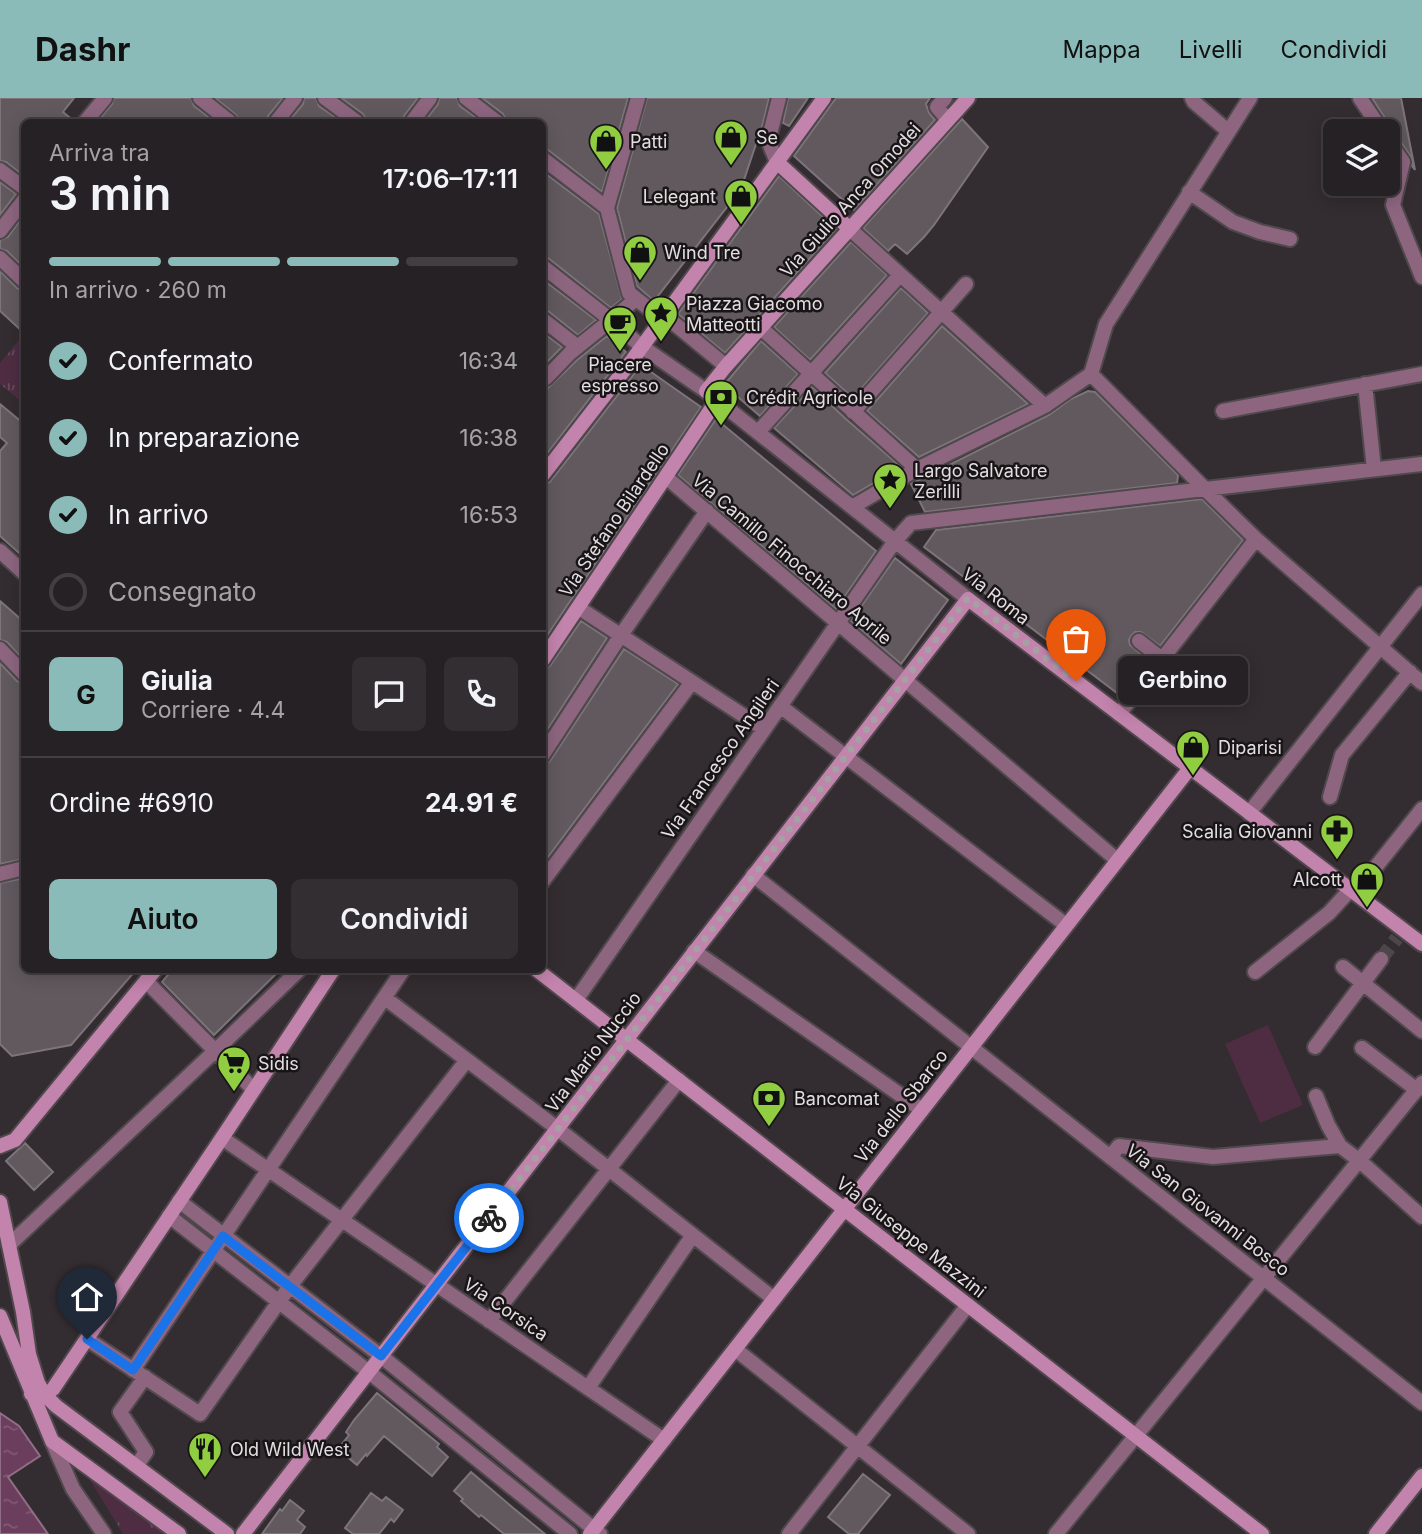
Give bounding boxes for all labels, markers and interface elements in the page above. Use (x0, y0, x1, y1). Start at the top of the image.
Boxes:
text: Dashr (35, 29, 130, 69)
text: Mappa (1062, 35, 1141, 64)
text: Livelli (1179, 35, 1243, 64)
text: Condividi (1281, 35, 1387, 64)
shop icon: Se (712, 118, 750, 167)
street label: Via Giulio Anca Omodei (775, 119, 925, 281)
map controls (1323, 119, 1400, 196)
button: layers (1323, 119, 1400, 196)
shop icon: Patti (587, 122, 625, 171)
place label: Se (756, 127, 778, 148)
place label: Patti (630, 131, 667, 152)
text: Arriva tra (49, 139, 150, 167)
text: 17:06–17:11 (382, 163, 518, 194)
text: 3 min (49, 165, 171, 221)
shop icon: Lelegant (722, 177, 760, 226)
place label: Lelegant (643, 186, 716, 207)
shop icon: Wind Tre (621, 233, 659, 282)
place label: Wind Tre (664, 242, 740, 263)
text: In arrivo · 260 m (49, 276, 227, 304)
place label: Piazza Giacomo Matteotti (686, 293, 823, 335)
place icon: Piazza Giacomo Matteotti (642, 294, 680, 343)
cafe icon: Piacere espresso (601, 304, 639, 353)
icon: check (49, 342, 87, 380)
text: Confermato (108, 345, 253, 376)
text: 16:34 (459, 347, 518, 375)
place label: Piacere espresso (581, 354, 659, 396)
bank icon: Crédit Agricole (702, 378, 740, 427)
place label: Crédit Agricole (746, 387, 873, 408)
icon: check (49, 419, 87, 457)
text: In preparazione (108, 422, 300, 453)
text: 16:38 (459, 424, 518, 452)
street label: Via Stefano Bilardello (555, 439, 673, 601)
place label: Largo Salvatore Zerilli (914, 460, 1047, 502)
place icon: Largo Salvatore Zerilli (871, 461, 909, 510)
street label: Via Camillo Finocchiaro Aprile (688, 469, 896, 649)
icon: check (49, 496, 87, 534)
text: In arrivo (108, 499, 209, 530)
text: 16:53 (460, 501, 518, 529)
street label: Via Roma (958, 563, 1034, 629)
text: Consegnato (108, 576, 257, 607)
pin (1046, 609, 1106, 681)
icon: bag (1057, 620, 1095, 658)
callout: Gerbino (1118, 656, 1248, 706)
button: chat (352, 657, 426, 731)
button: phone (444, 657, 518, 731)
text: Giulia (141, 665, 213, 696)
text: Gerbino (1139, 666, 1227, 694)
street label: Via Francesco Angileri (657, 675, 783, 843)
text: G (76, 679, 96, 710)
text: Corriere · 4.4 (141, 696, 285, 724)
shop icon: Diparisi (1174, 728, 1212, 777)
place label: Diparisi (1218, 737, 1282, 758)
text: Ordine #6910 (49, 787, 214, 818)
text: 24.91 € (425, 787, 518, 818)
pharmacy icon: Scalia Giovanni (1318, 812, 1356, 861)
place label: Scalia Giovanni (1182, 821, 1312, 842)
shop icon: Alcott (1348, 860, 1386, 909)
place label: Alcott (1293, 869, 1342, 890)
button: Aiuto (49, 879, 277, 959)
button: Condividi (291, 879, 518, 959)
street label: Via Mario Nuccio (541, 988, 645, 1116)
supermarket icon: Sidis (215, 1044, 253, 1093)
street label: Via dello Sbarco (850, 1045, 952, 1167)
place label: Sidis (258, 1053, 299, 1074)
bank icon: Bancomat (750, 1079, 788, 1128)
place label: Bancomat (794, 1088, 879, 1109)
street label: Via San Giovanni Bosco (1122, 1140, 1294, 1280)
street label: Via Giuseppe Mazzini (832, 1172, 990, 1302)
courier (454, 1183, 524, 1253)
icon: bike (470, 1199, 508, 1237)
pin (57, 1267, 117, 1339)
street label: Via Corsica (460, 1273, 552, 1345)
icon: home (68, 1278, 106, 1316)
restaurant icon: Old Wild West (186, 1430, 224, 1479)
place label: Old Wild West (230, 1439, 350, 1460)

